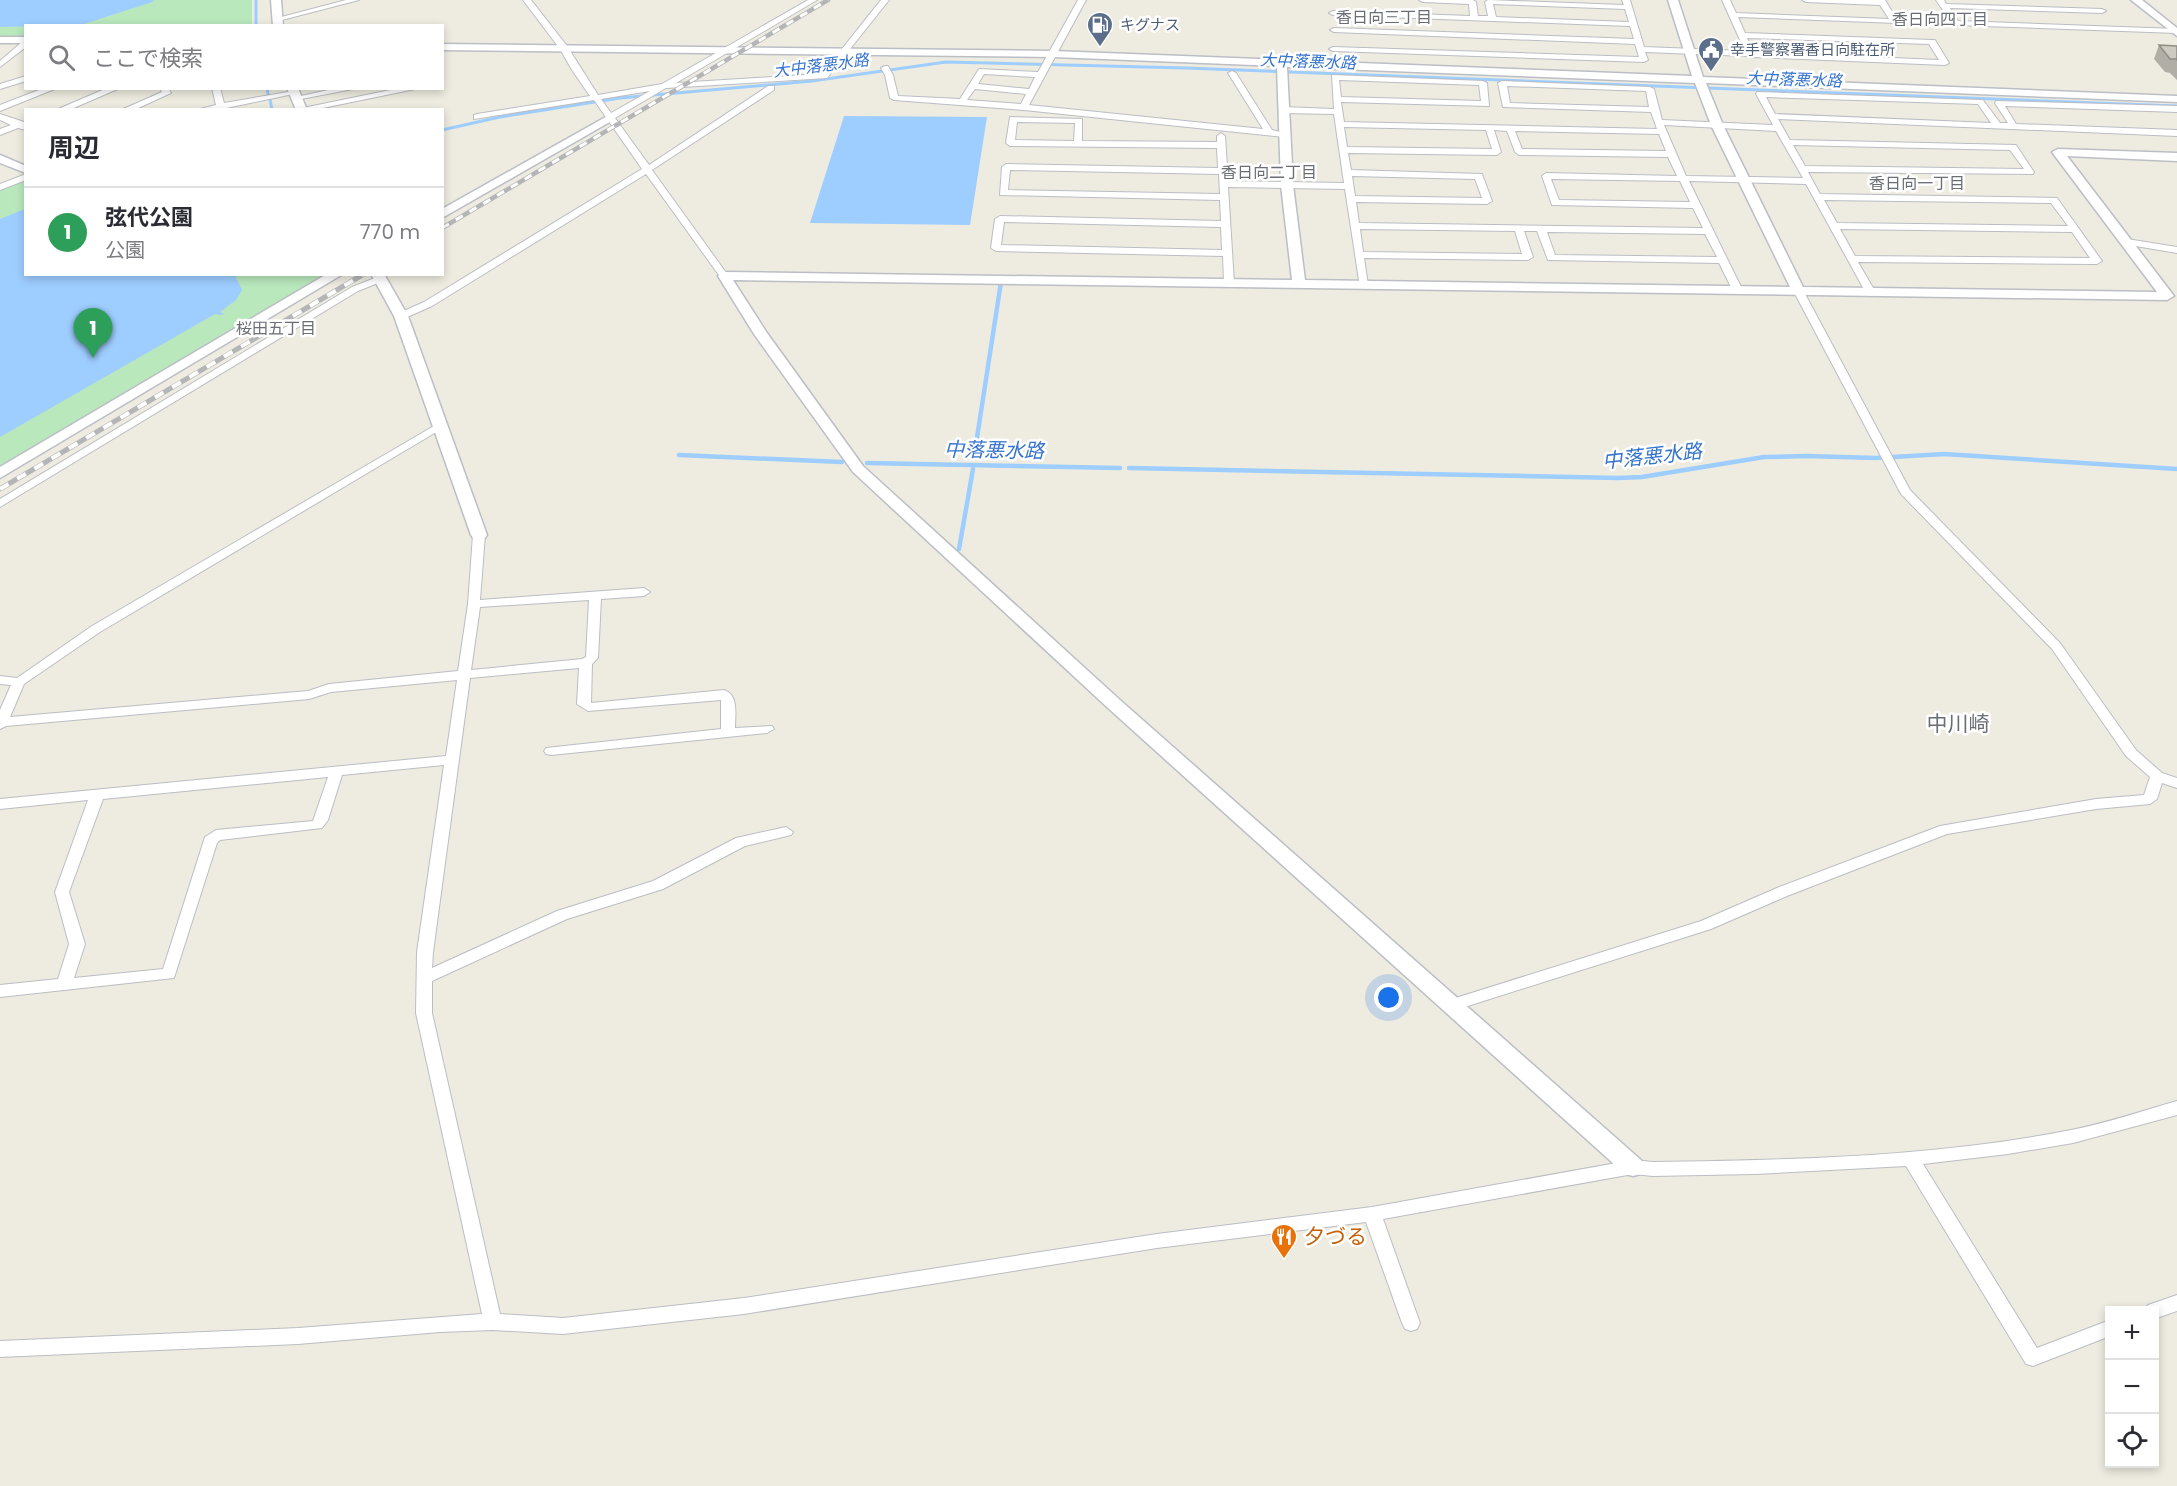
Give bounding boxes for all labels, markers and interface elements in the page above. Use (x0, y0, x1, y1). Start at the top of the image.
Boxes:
district label: 香日向三丁目 (1336, 6, 1432, 29)
district label: 香日向四丁目 (1892, 8, 1988, 31)
fuel station icon: キグナス (1085, 10, 1115, 48)
place label: キグナス (1120, 14, 1180, 35)
search box (24, 24, 444, 90)
public building icon: 幸手警察署香日向駐在所 (1696, 35, 1726, 73)
place label: 幸手警察署香日向駐在所 (1730, 39, 1895, 60)
icon: search (45, 41, 78, 74)
text: ここで検索 (93, 43, 203, 74)
water label: 大中落悪水路 (772, 48, 872, 83)
water label: 大中落悪水路 (1260, 48, 1358, 75)
water label: 大中落悪水路 (1746, 66, 1844, 93)
text: 周辺 (48, 130, 100, 166)
district label: 香日向二丁目 (1221, 161, 1317, 184)
district label: 香日向一丁目 (1869, 172, 1965, 195)
text: 弦代公園 (105, 202, 193, 233)
text: 1 (64, 218, 71, 246)
text: 770 m (360, 218, 420, 246)
text: 公園 (105, 236, 145, 264)
pin: 1 (74, 308, 112, 358)
district label: 桜田五丁目 (236, 317, 316, 340)
water label: 中落悪水路 (944, 435, 1046, 465)
water label: 中落悪水路 (1601, 437, 1705, 475)
district label: 中川崎 (1927, 709, 1990, 738)
your location (1374, 983, 1403, 1012)
restaurant icon: 夕づる (1269, 1222, 1299, 1260)
place label: 夕づる (1304, 1222, 1367, 1251)
map controls (2105, 1306, 2159, 1468)
button: + (2105, 1306, 2159, 1360)
button: − (2105, 1360, 2159, 1414)
button: locate (2105, 1414, 2159, 1468)

